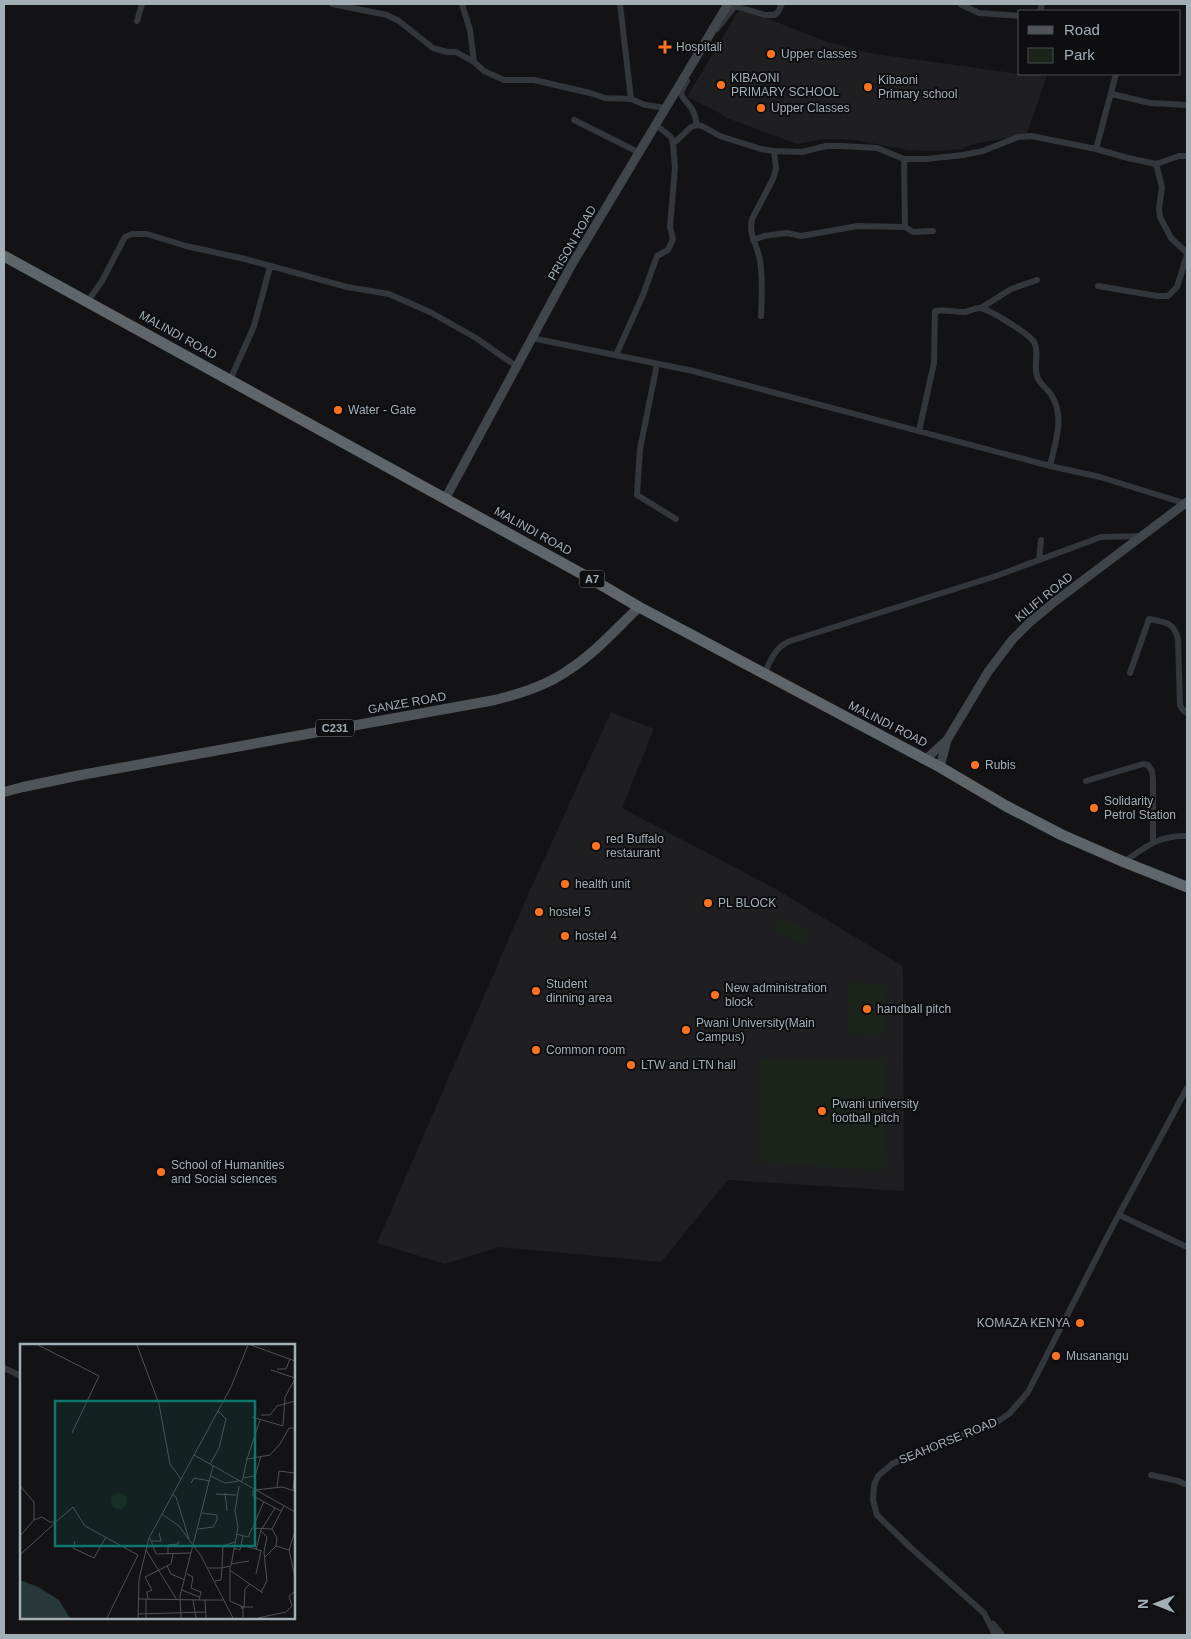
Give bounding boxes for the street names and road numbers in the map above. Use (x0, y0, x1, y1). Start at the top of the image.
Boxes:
street label: PRISON ROAD (545, 203, 599, 283)
street label: MALINDI ROAD (137, 308, 220, 362)
street label: MALINDI ROAD (492, 504, 575, 558)
street label: KILIFI ROAD (1012, 569, 1076, 624)
road number: A7 (580, 570, 604, 588)
street label: GANZE ROAD (367, 689, 448, 717)
street label: MALINDI ROAD (846, 698, 930, 750)
road number: C231 (316, 720, 354, 736)
street label: SEAHORSE ROAD (897, 1415, 999, 1467)

